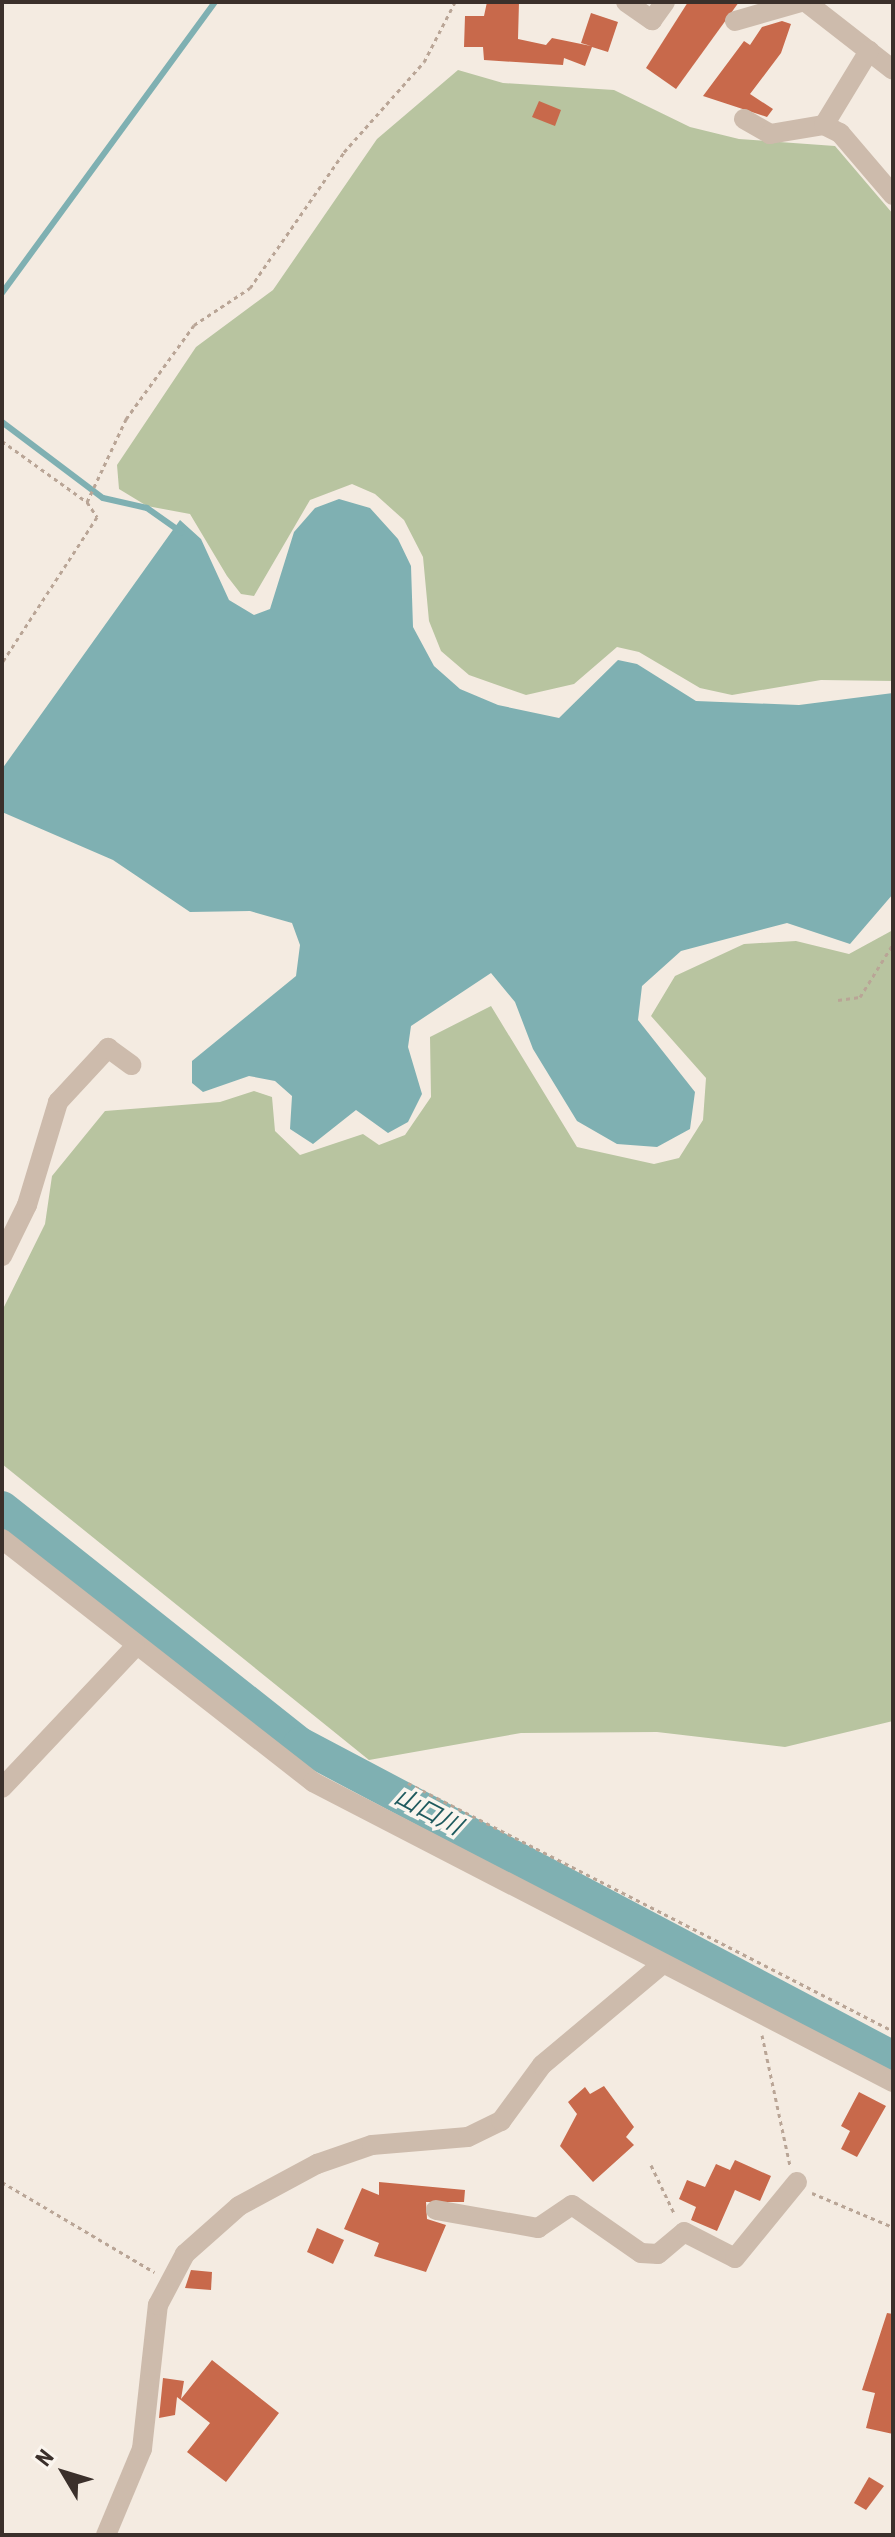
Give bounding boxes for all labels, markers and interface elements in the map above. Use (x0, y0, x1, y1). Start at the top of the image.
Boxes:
water label: 山口川 (389, 1782, 467, 1842)
north arrow (24, 2433, 104, 2513)
text: N (31, 2445, 59, 2471)

